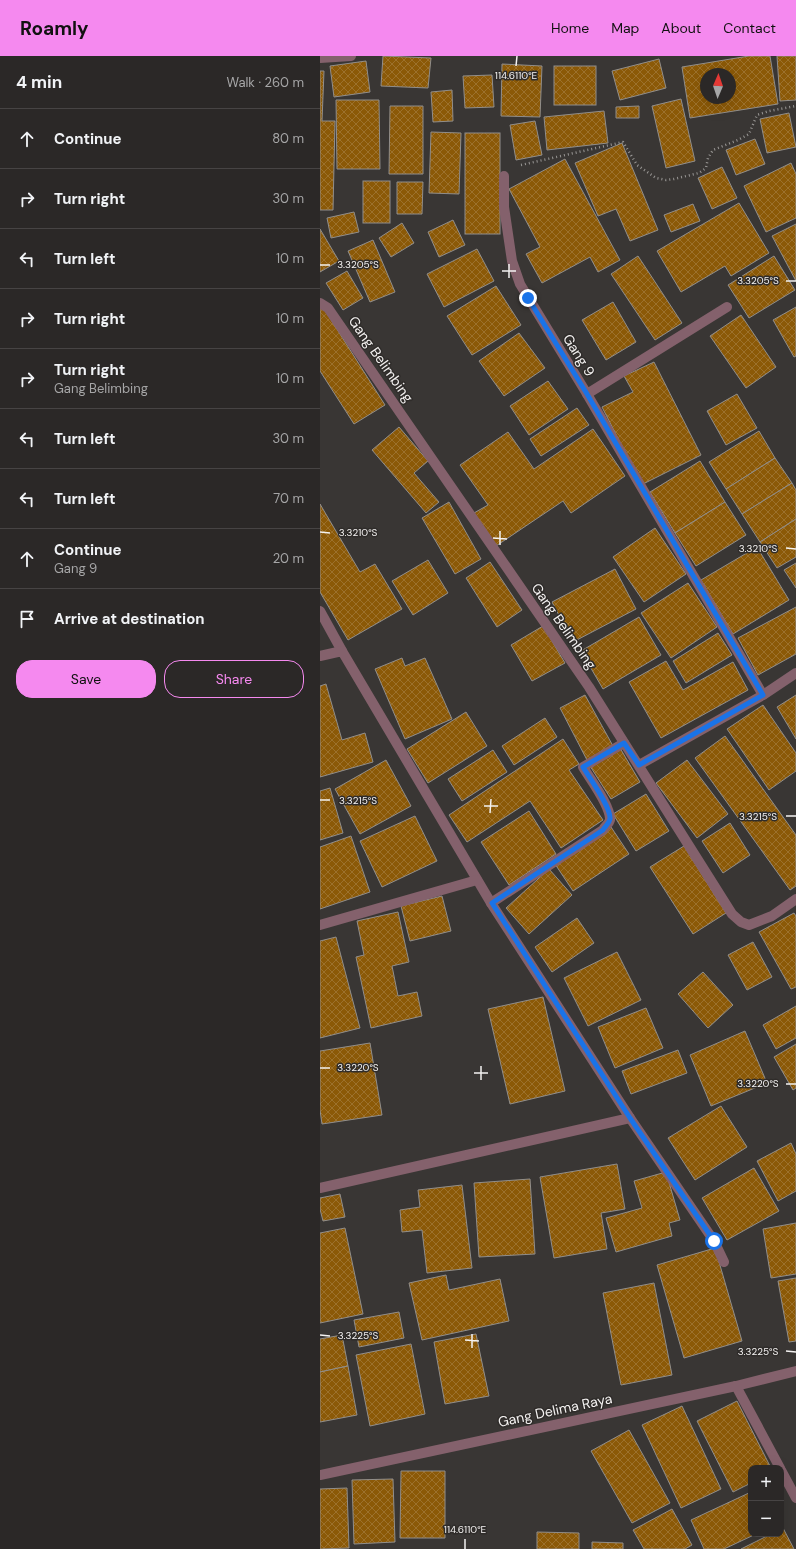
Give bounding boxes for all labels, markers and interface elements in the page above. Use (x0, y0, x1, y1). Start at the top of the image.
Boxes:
text: Roamly (20, 16, 89, 41)
text: Home (551, 19, 589, 37)
text: Map (611, 19, 639, 37)
text: About (661, 19, 701, 37)
text: Contact (723, 19, 776, 37)
north arrow (700, 68, 736, 104)
text: 114.6110°E (495, 69, 538, 82)
text: 4 min (16, 71, 62, 93)
text: Walk · 260 m (226, 74, 304, 91)
icon: ahead (16, 128, 38, 150)
text: Continue (54, 129, 122, 149)
text: 80 m (272, 130, 304, 147)
icon: right (16, 188, 38, 210)
text: Turn right (54, 189, 125, 209)
text: 30 m (272, 190, 304, 207)
icon: left (16, 248, 38, 270)
text: Turn left (54, 249, 115, 269)
text: 10 m (276, 250, 304, 267)
text: 3.3205°S (337, 258, 379, 271)
text: 3.3205°S (737, 274, 779, 287)
route end (519, 289, 537, 307)
icon: right (16, 308, 38, 330)
text: Turn right (54, 309, 125, 329)
text: 10 m (276, 310, 304, 327)
street label: Gang Belimbing (345, 312, 417, 406)
street label: Gang 9 (559, 330, 599, 380)
text: Turn right (54, 360, 125, 380)
icon: right (16, 368, 38, 390)
text: 10 m (276, 370, 304, 387)
text: Gang Belimbing (54, 380, 148, 397)
icon: left (16, 428, 38, 450)
text: Turn left (54, 429, 115, 449)
text: 30 m (272, 430, 304, 447)
icon: left (16, 488, 38, 510)
text: Turn left (54, 489, 115, 509)
text: 70 m (273, 490, 304, 507)
text: 3.3210°S (339, 526, 378, 539)
text: Continue (54, 540, 122, 560)
text: 3.3210°S (739, 542, 778, 555)
icon: ahead (16, 548, 38, 570)
text: 20 m (273, 550, 304, 567)
text: Gang 9 (54, 560, 97, 577)
street label: Gang Belimbing (528, 579, 600, 673)
icon: arrive (16, 608, 38, 630)
text: Arrive at destination (54, 609, 205, 629)
button: Save (16, 660, 156, 698)
button: Share (164, 660, 304, 698)
text: 3.3215°S (339, 794, 377, 807)
text: 3.3215°S (739, 810, 777, 823)
text: 3.3220°S (337, 1061, 379, 1074)
text: 3.3220°S (737, 1077, 779, 1090)
route start (705, 1232, 723, 1250)
text: 3.3225°S (338, 1329, 379, 1342)
text: 3.3225°S (738, 1345, 779, 1358)
street label: Gang Delima Raya (496, 1389, 614, 1431)
map controls (748, 1465, 784, 1537)
button: + (748, 1465, 784, 1501)
button: − (748, 1501, 784, 1537)
text: 114.6110°E (444, 1523, 487, 1536)

